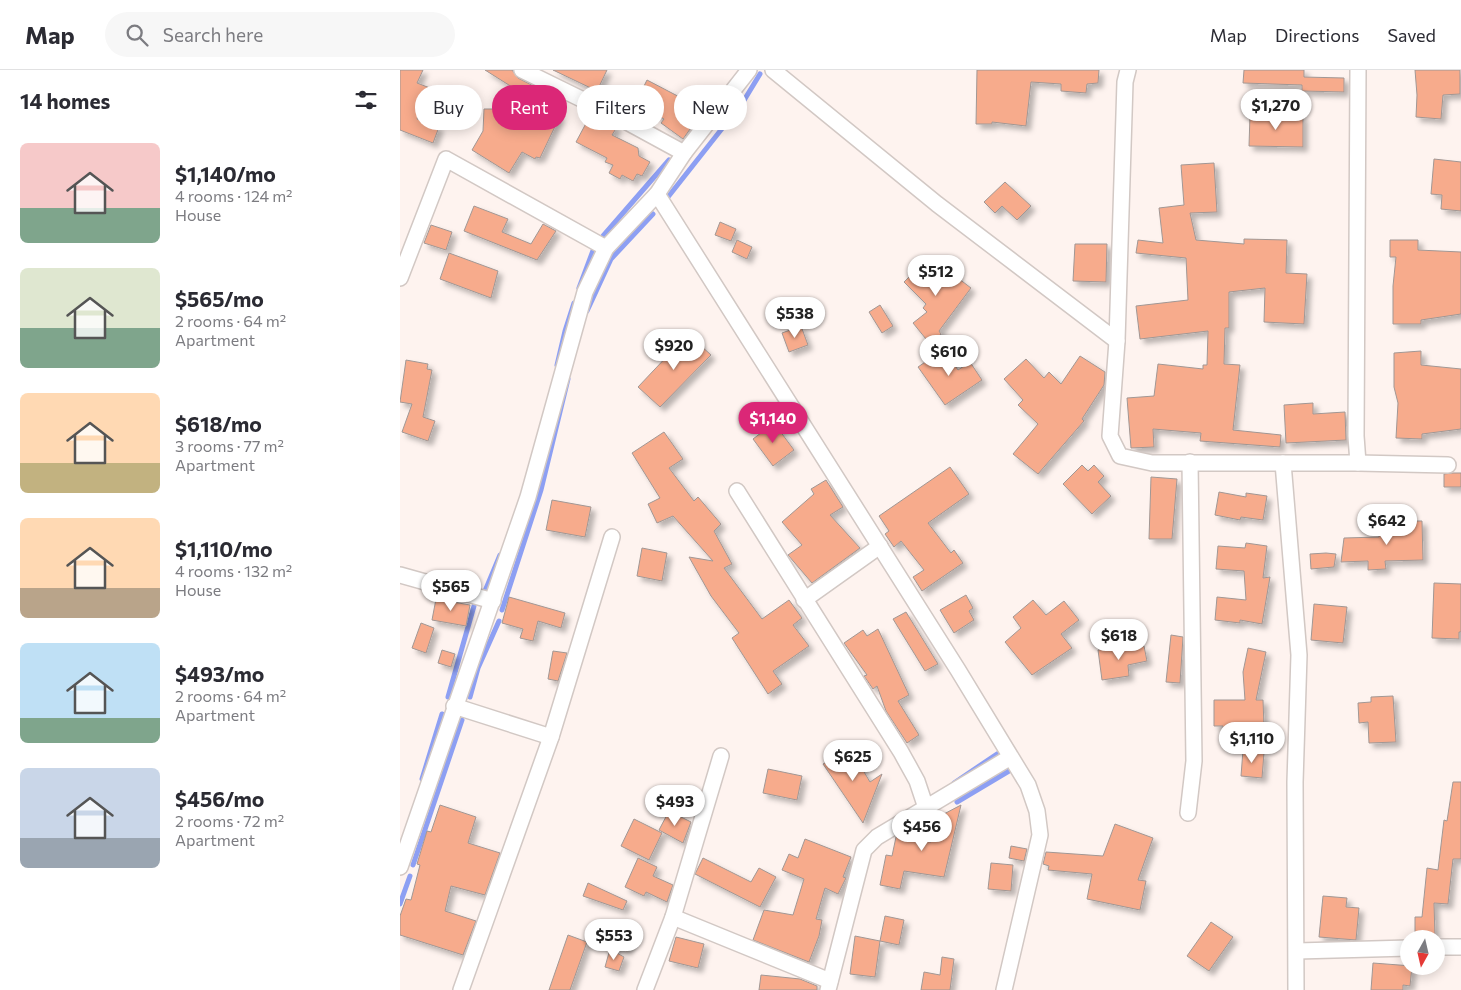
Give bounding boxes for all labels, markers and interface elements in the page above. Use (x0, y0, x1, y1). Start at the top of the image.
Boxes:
search box (105, 12, 455, 57)
text: Map (25, 20, 75, 49)
icon: search (123, 21, 151, 49)
text: Search here (163, 23, 263, 46)
text: Map (1210, 24, 1247, 46)
text: Directions (1275, 24, 1359, 46)
text: Saved (1387, 24, 1436, 46)
chip: Buy (415, 85, 482, 130)
chip: Rent (492, 85, 567, 130)
chip: Filters (577, 85, 664, 130)
chip: New (674, 85, 747, 130)
icon: filters (352, 86, 380, 114)
text: 14 homes (20, 88, 110, 113)
pin: $1,270 (1235, 88, 1317, 131)
text: $1,270 (1252, 95, 1300, 114)
text: $1,140/mo (175, 161, 276, 186)
icon: home (60, 163, 120, 223)
text: 4 rooms · 124 m² (175, 186, 293, 205)
text: House (175, 205, 221, 224)
pin: $512 (906, 254, 966, 297)
text: $512 (919, 261, 953, 280)
text: $565/mo (175, 286, 264, 311)
icon: home (60, 288, 120, 348)
pin: $538 (765, 296, 825, 339)
text: $538 (776, 303, 814, 322)
text: 2 rooms · 64 m² (175, 311, 286, 330)
pin: $920 (644, 328, 704, 371)
text: Apartment (175, 330, 255, 349)
pin: $610 (919, 334, 979, 377)
text: $920 (655, 335, 693, 354)
text: $610 (931, 341, 967, 360)
pin: $1,140 (732, 402, 814, 444)
text: $1,140 (750, 408, 796, 427)
text: $618/mo (175, 411, 262, 436)
icon: home (60, 413, 120, 473)
text: 3 rooms · 77 m² (175, 436, 284, 455)
text: Apartment (175, 455, 255, 474)
pin: $642 (1357, 504, 1417, 546)
text: $642 (1368, 510, 1406, 529)
text: $1,110/mo (175, 536, 273, 561)
icon: home (60, 538, 120, 598)
text: 4 rooms · 132 m² (175, 561, 292, 580)
pin: $565 (421, 570, 481, 612)
text: $565 (432, 576, 470, 595)
text: House (175, 580, 221, 599)
pin: $618 (1089, 618, 1149, 661)
text: $618 (1101, 625, 1137, 644)
text: $493/mo (175, 661, 264, 686)
icon: home (60, 663, 120, 723)
text: 2 rooms · 64 m² (175, 686, 286, 705)
text: Apartment (175, 705, 255, 724)
pin: $1,110 (1211, 722, 1293, 764)
text: $1,110 (1230, 728, 1274, 747)
pin: $625 (823, 740, 883, 782)
text: $625 (834, 746, 872, 765)
pin: $493 (645, 784, 705, 827)
text: $456/mo (175, 786, 264, 811)
icon: home (60, 788, 120, 848)
text: $493 (656, 791, 694, 810)
pin: $456 (892, 810, 952, 852)
text: 2 rooms · 72 m² (175, 811, 284, 830)
text: $456 (903, 816, 941, 835)
text: Apartment (175, 830, 255, 849)
pin: $553 (584, 918, 644, 961)
text: $553 (595, 925, 633, 944)
north arrow (1400, 930, 1445, 975)
map controls (1400, 930, 1445, 975)

